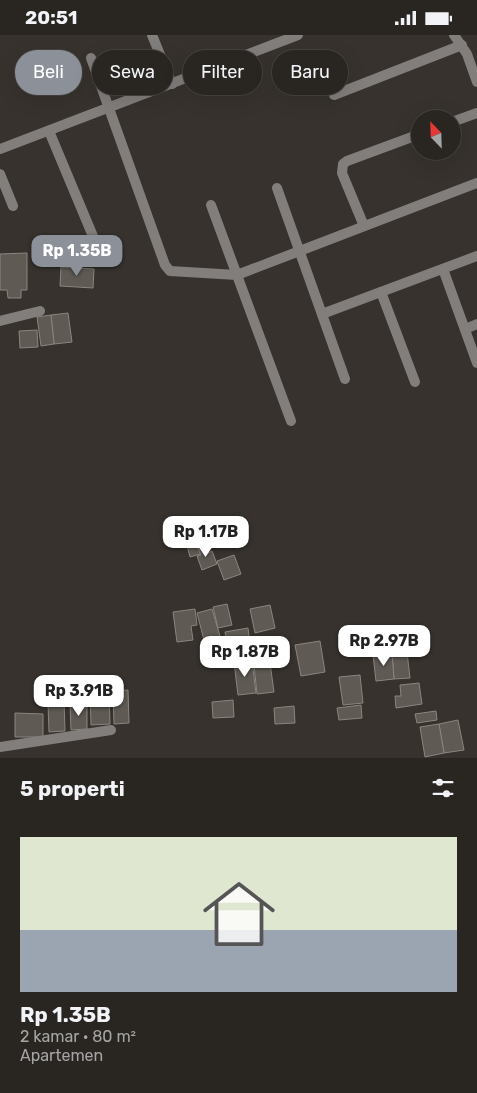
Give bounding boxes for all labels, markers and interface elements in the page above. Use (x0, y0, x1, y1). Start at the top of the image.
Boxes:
text: 20:51 (25, 6, 77, 29)
chip: Beli (15, 50, 82, 95)
chip: Sewa (92, 50, 173, 95)
chip: Filter (183, 50, 262, 95)
chip: Baru (272, 50, 348, 95)
north arrow (411, 110, 461, 160)
map controls (411, 110, 461, 160)
pin: Rp 1.35B (25, 235, 129, 277)
text: Rp 1.35B (42, 241, 112, 260)
pin: Rp 1.17B (154, 515, 258, 558)
text: Rp 1.17B (174, 522, 238, 541)
pin: Rp 2.97B (332, 625, 436, 667)
text: Rp 2.97B (349, 631, 419, 650)
pin: Rp 1.87B (193, 635, 297, 678)
text: Rp 1.87B (211, 642, 279, 661)
pin: Rp 3.91B (27, 675, 131, 717)
text: Rp 3.91B (45, 681, 113, 700)
icon: filters (429, 774, 457, 802)
text: 5 properti (20, 776, 125, 801)
icon: home (194, 869, 284, 959)
text: Rp 1.35B (20, 1002, 111, 1027)
text: 2 kamar · 80 m² (20, 1027, 136, 1046)
text: Apartemen (20, 1046, 103, 1065)

